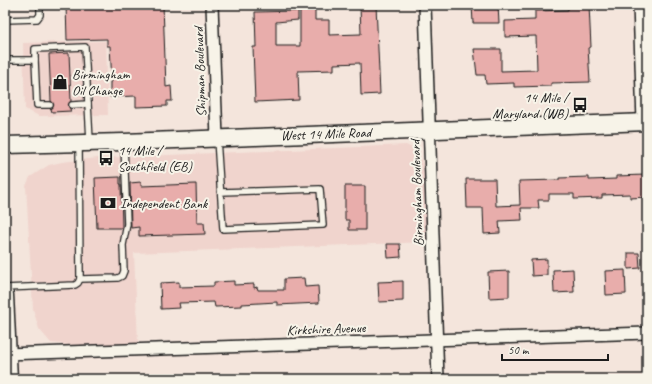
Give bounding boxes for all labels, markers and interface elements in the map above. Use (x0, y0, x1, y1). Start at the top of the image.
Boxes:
street label: Shipman Boulevard (190, 24, 210, 117)
place label: Birmingham Oil Change (72, 66, 131, 99)
shop icon: Birmingham Oil Change (51, 73, 69, 91)
place label: 14 Mile / Maryland (WB) (492, 89, 571, 122)
bus stop icon: 14 Mile / Maryland (WB) (571, 96, 589, 114)
street label: West 14 Mile Road (281, 124, 374, 144)
street label: Birmingham Boulevard (407, 137, 427, 247)
place label: 14 Mile / Southfield (EB) (118, 142, 193, 175)
bus stop icon: 14 Mile / Southfield (EB) (97, 149, 115, 167)
bank icon: Independent Bank (99, 194, 117, 212)
place label: Independent Bank (120, 195, 208, 212)
street label: Kirkshire Avenue (286, 319, 367, 339)
scale bar (502, 336, 608, 362)
text: 50 m (508, 342, 530, 358)

